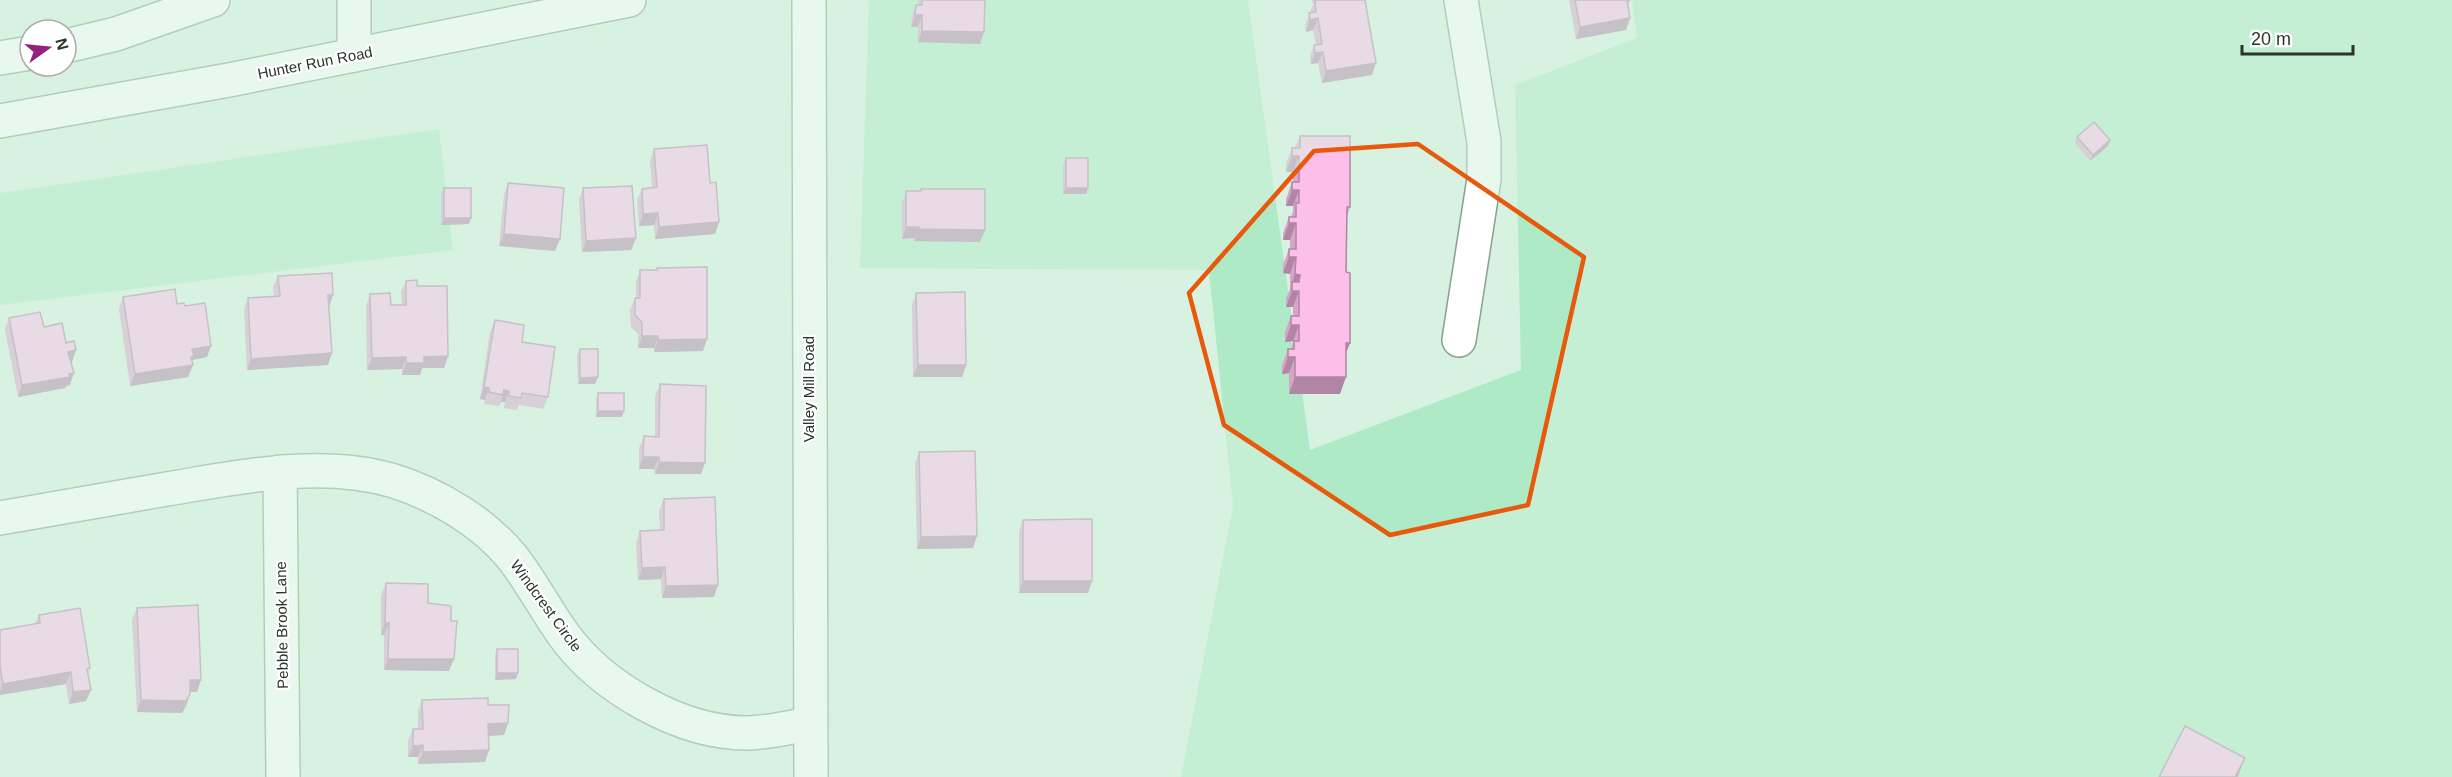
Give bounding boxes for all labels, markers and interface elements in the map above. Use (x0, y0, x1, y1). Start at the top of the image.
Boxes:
north arrow (18, 18, 78, 78)
scale bar (2242, 18, 2353, 56)
text: 20 m (2251, 29, 2291, 49)
text: N (52, 36, 72, 52)
street label: Hunter Run Road (256, 43, 374, 82)
street label: Valley Mill Road (800, 336, 817, 442)
street label: Windcrest Circle (507, 557, 585, 655)
street label: Pebble Brook Lane (272, 561, 291, 689)

